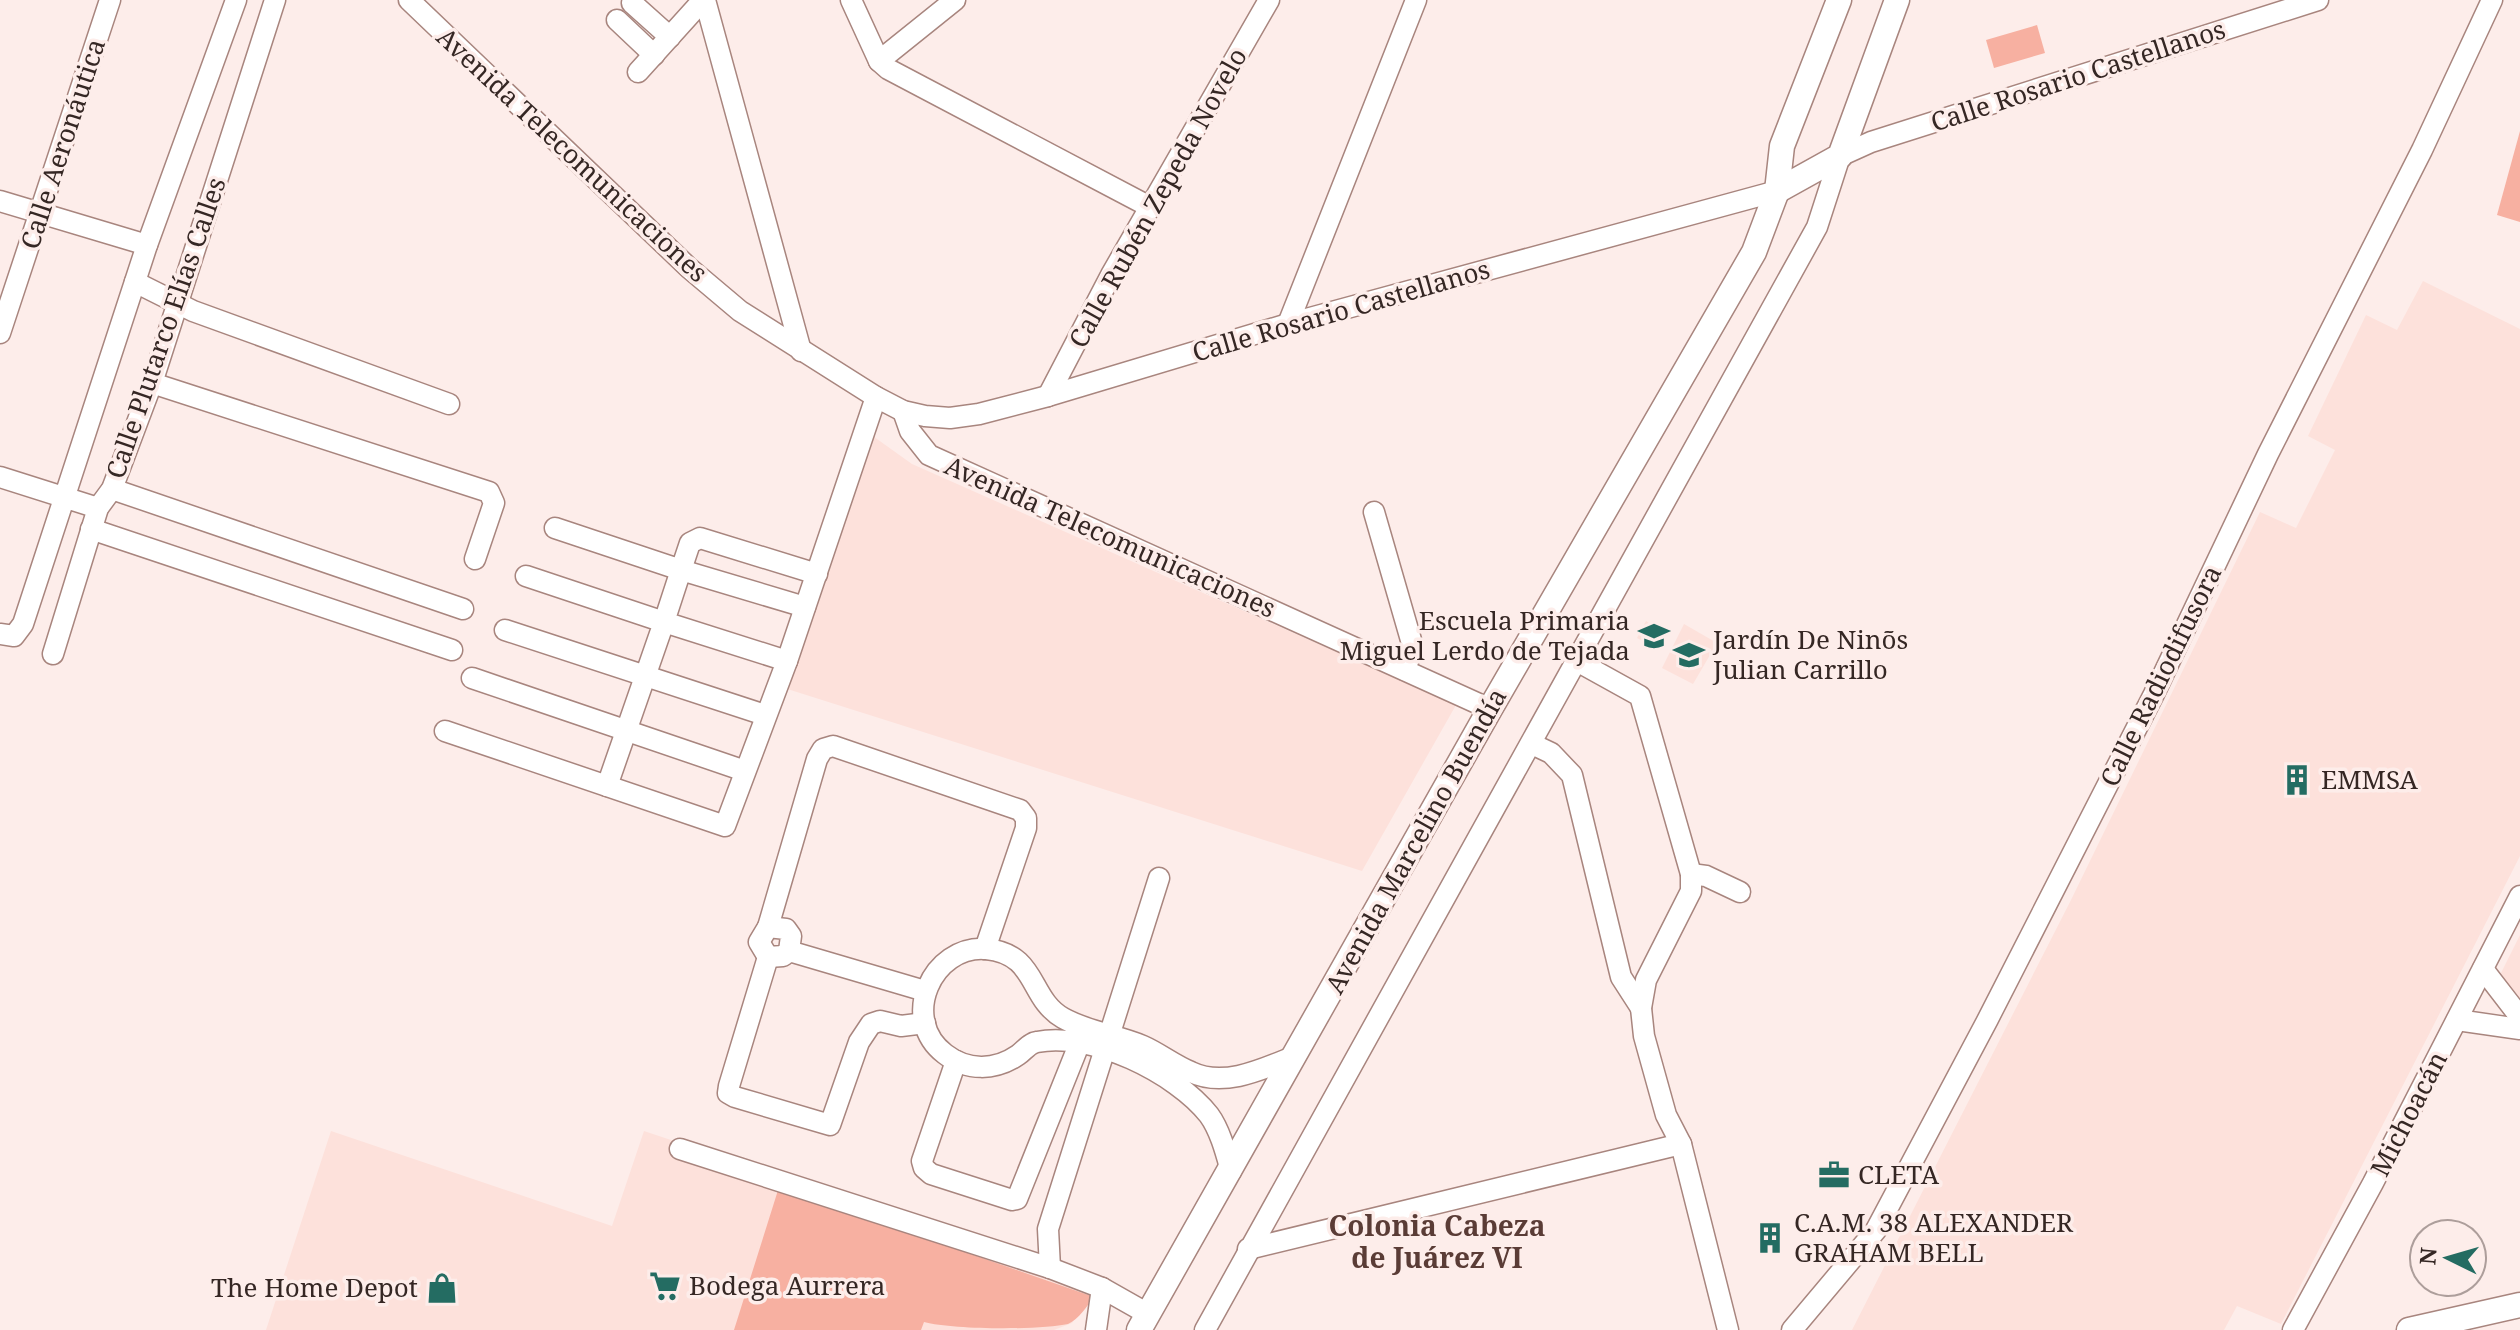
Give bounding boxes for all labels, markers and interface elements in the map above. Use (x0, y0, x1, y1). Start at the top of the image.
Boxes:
street label: Calle Rosario Castellanos (1926, 10, 2230, 140)
street label: Avenida Telecomunicaciones (429, 19, 716, 290)
street label: Calle Aeronáutica (11, 34, 113, 253)
street label: Calle Rubén Zepeda Novelo (1060, 41, 1255, 354)
street label: Calle Plutarco Elías Calles (97, 172, 234, 483)
street label: Calle Rosario Castellanos (1188, 250, 1494, 370)
street label: Avenida Telecomunicaciones (939, 447, 1282, 625)
street label: Calle Radiodifusora (2091, 559, 2229, 792)
place label: Escuela Primaria Miguel Lerdo de Tejada (1340, 602, 1630, 668)
school or university icon: Escuela Primaria Miguel Lerdo de Tejada (1637, 619, 1671, 653)
place label: Jardín De Ninõs Julian Carrillo (1712, 621, 1908, 687)
school or university icon: Jardín De Ninõs Julian Carrillo (1672, 638, 1706, 672)
street label: Avenida Marcelino Buendía (1316, 681, 1514, 1000)
place label: EMMSA (2321, 761, 2419, 797)
building icon: EMMSA (2280, 763, 2314, 797)
street label: Michoacán (2361, 1045, 2455, 1182)
place label: CLETA (1858, 1156, 1940, 1192)
office icon: CLETA (1817, 1158, 1851, 1192)
place label: C.A.M. 38 ALEXANDER GRAHAM BELL (1794, 1204, 2074, 1270)
district label: Colonia Cabeza de Juárez VI (1329, 1206, 1545, 1276)
north arrow (2408, 1218, 2488, 1298)
building icon: C.A.M. 38 ALEXANDER GRAHAM BELL (1753, 1221, 1787, 1255)
text: N (2411, 1246, 2443, 1266)
place label: Bodega Aurrera (689, 1267, 885, 1303)
place label: The Home Depot (211, 1269, 418, 1305)
supermarket icon: Bodega Aurrera (648, 1269, 682, 1303)
shop icon: The Home Depot (425, 1271, 459, 1305)

